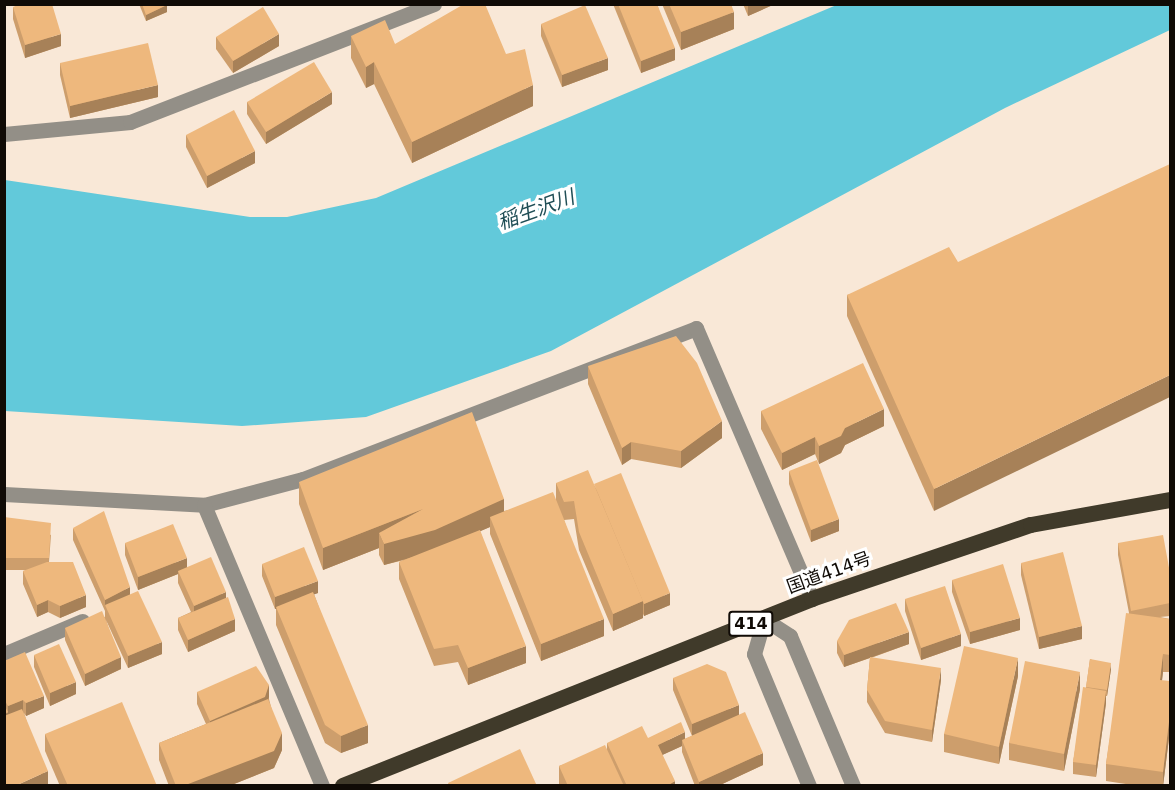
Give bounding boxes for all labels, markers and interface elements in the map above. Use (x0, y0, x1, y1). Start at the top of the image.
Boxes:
water label: 稲生沢川 (494, 185, 578, 235)
street label: 国道414号 (784, 548, 874, 598)
road number: 414 (727, 611, 775, 637)

